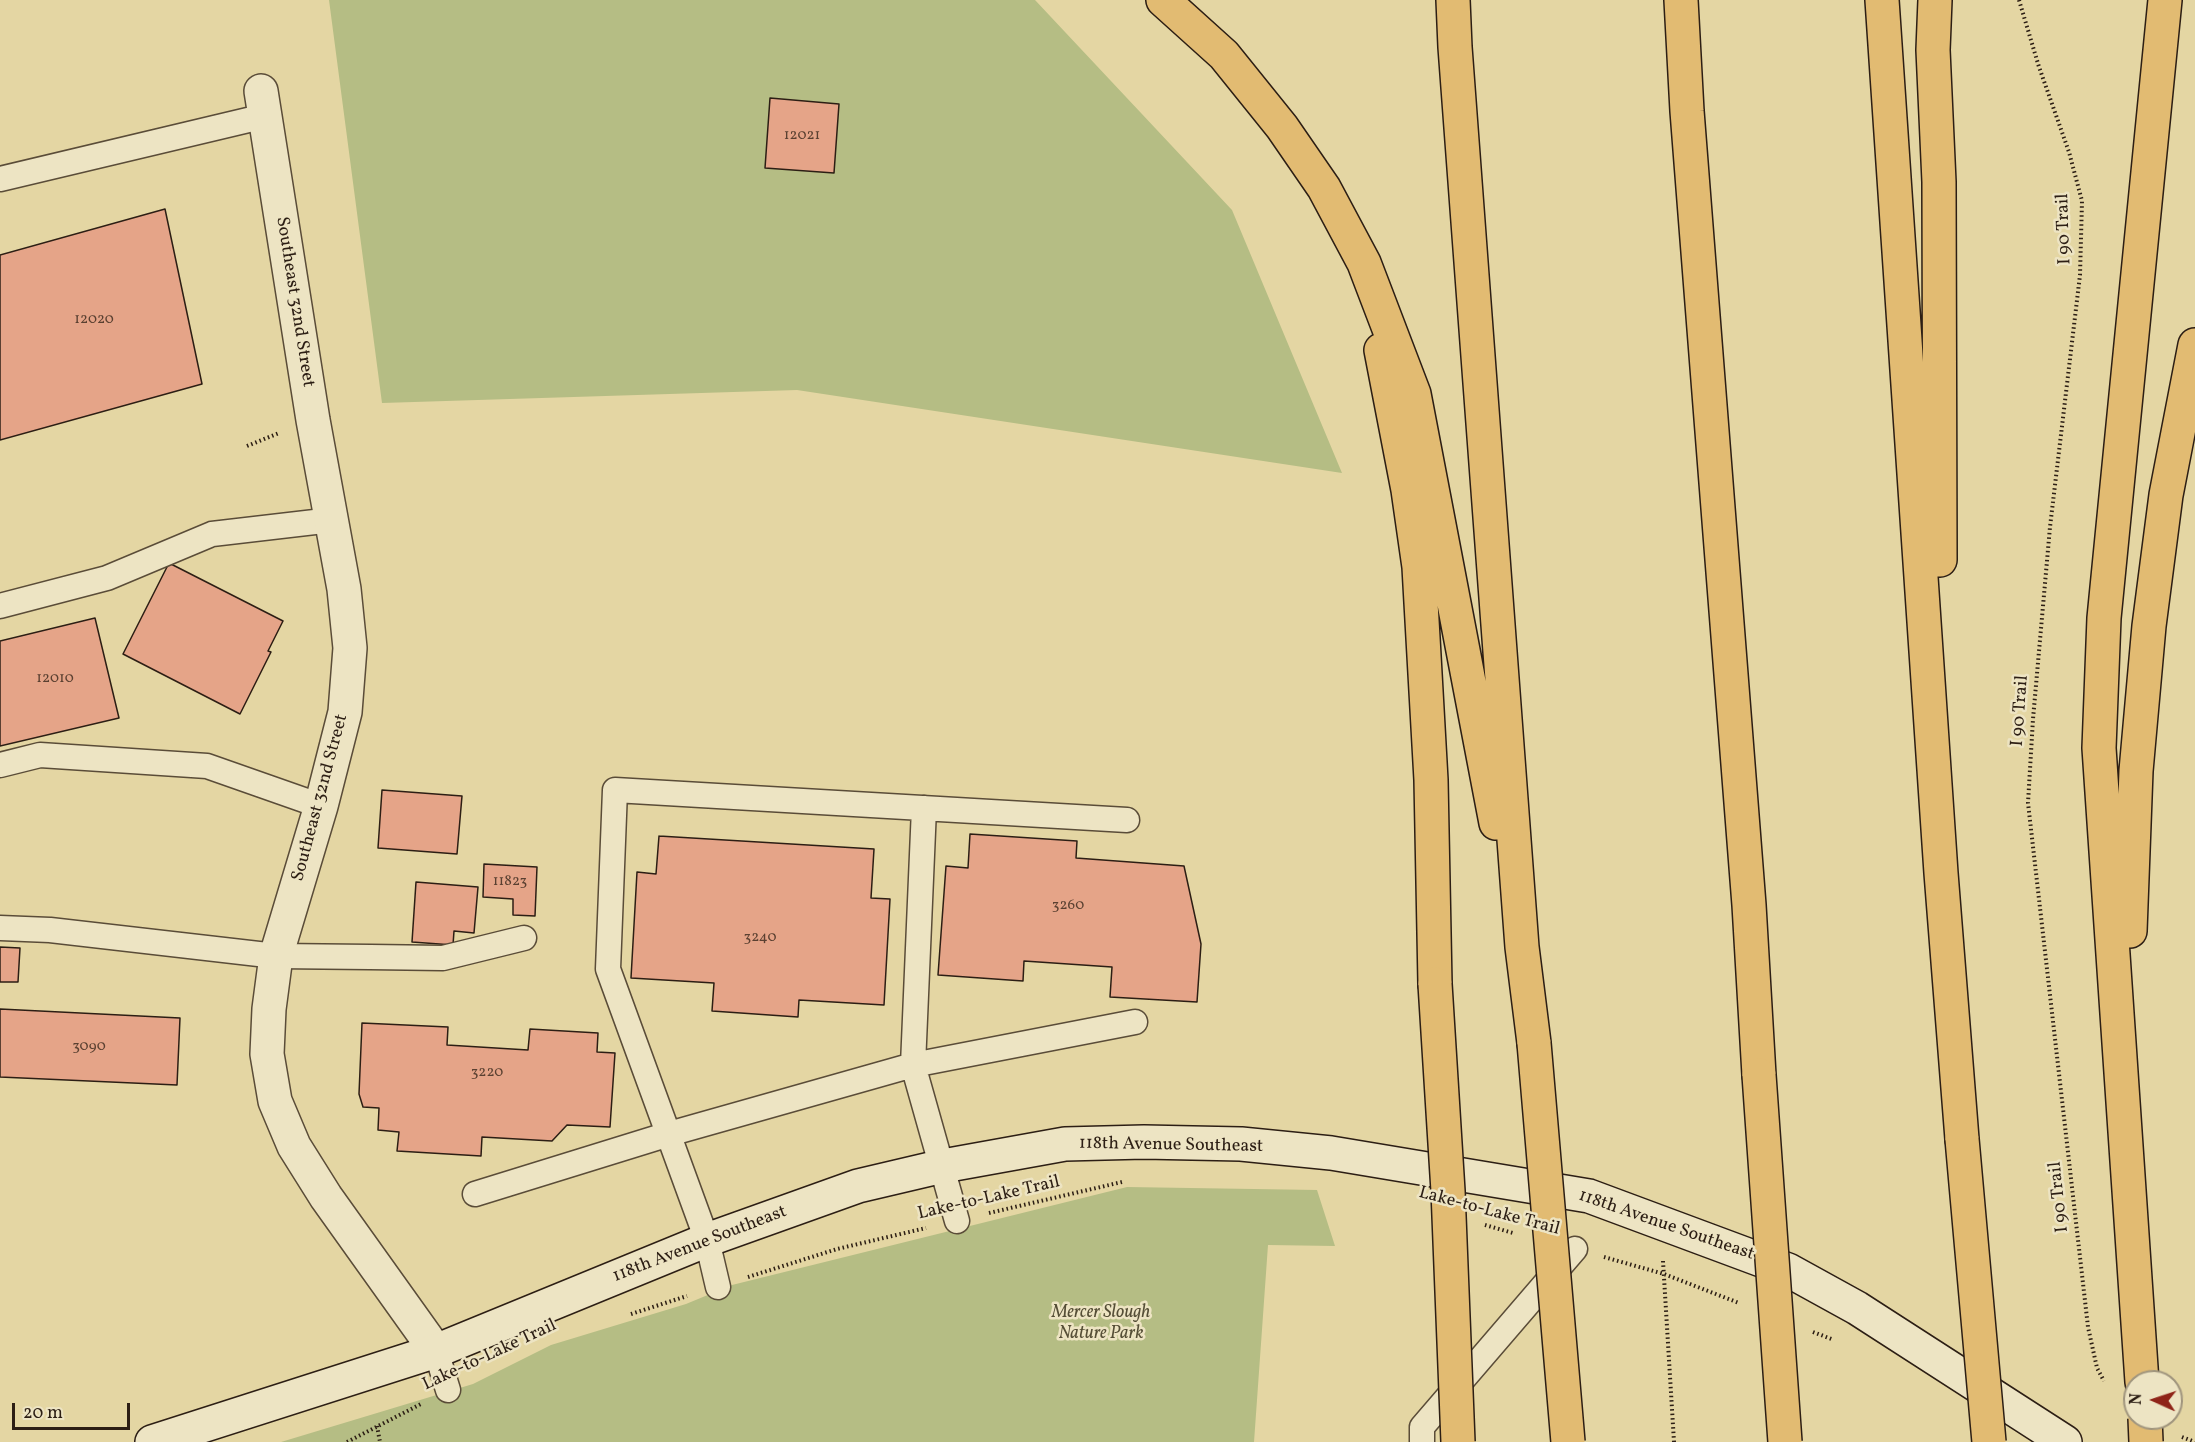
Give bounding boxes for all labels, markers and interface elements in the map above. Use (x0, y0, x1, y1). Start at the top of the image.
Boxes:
house number: 12021 (784, 127, 820, 145)
street label: I 90 Trail (2053, 193, 2077, 265)
street label: Southeast 32nd Street (270, 215, 318, 389)
house number: 12020 (74, 311, 114, 329)
house number: 12010 (36, 670, 74, 688)
street label: I 90 Trail (2008, 675, 2034, 747)
street label: Southeast 32nd Street (288, 712, 354, 884)
house number: 11823 (493, 873, 527, 891)
house number: 3260 (1052, 897, 1084, 915)
house number: 3240 (744, 929, 776, 947)
house number: 3090 (72, 1038, 106, 1056)
house number: 3220 (471, 1064, 503, 1082)
street label: 118th Avenue Southeast (1079, 1134, 1263, 1158)
street label: I 90 Trail (2046, 1160, 2074, 1234)
street label: Lake-to-Lake Trail (916, 1172, 1062, 1226)
street label: Lake-to-Lake Trail (1416, 1183, 1562, 1241)
street label: 118th Avenue Southeast (1575, 1186, 1757, 1266)
street label: 118th Avenue Southeast (610, 1202, 790, 1288)
park label: Mercer Slough Nature Park (1052, 1303, 1150, 1346)
street label: Lake-to-Lake Trail (420, 1316, 560, 1396)
north arrow (2123, 1370, 2183, 1430)
scale bar (15, 1391, 134, 1429)
text: N (2126, 1393, 2148, 1406)
text: 20 m (23, 1401, 63, 1426)

